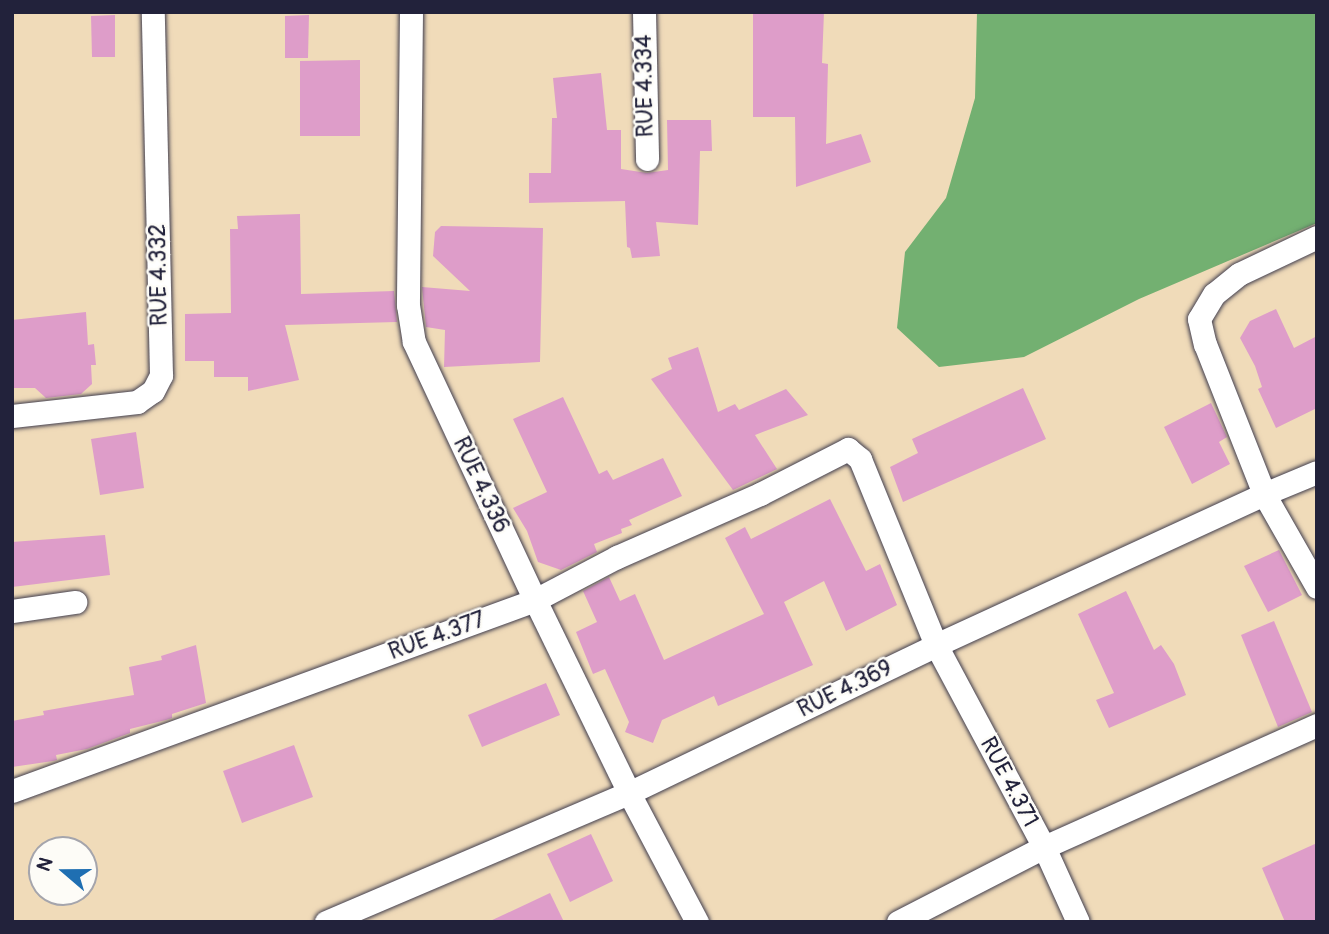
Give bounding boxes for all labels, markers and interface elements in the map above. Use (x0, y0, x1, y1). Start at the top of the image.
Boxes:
street label: RUE 4.334 (630, 34, 660, 138)
street label: RUE 4.332 (144, 224, 174, 326)
street label: RUE 4.336 (447, 433, 515, 537)
street label: RUE 4.377 (385, 606, 489, 666)
street label: RUE 4.369 (793, 654, 897, 724)
street label: RUE 4.371 (974, 732, 1044, 832)
north arrow (28, 836, 98, 906)
text: N (32, 854, 59, 875)

